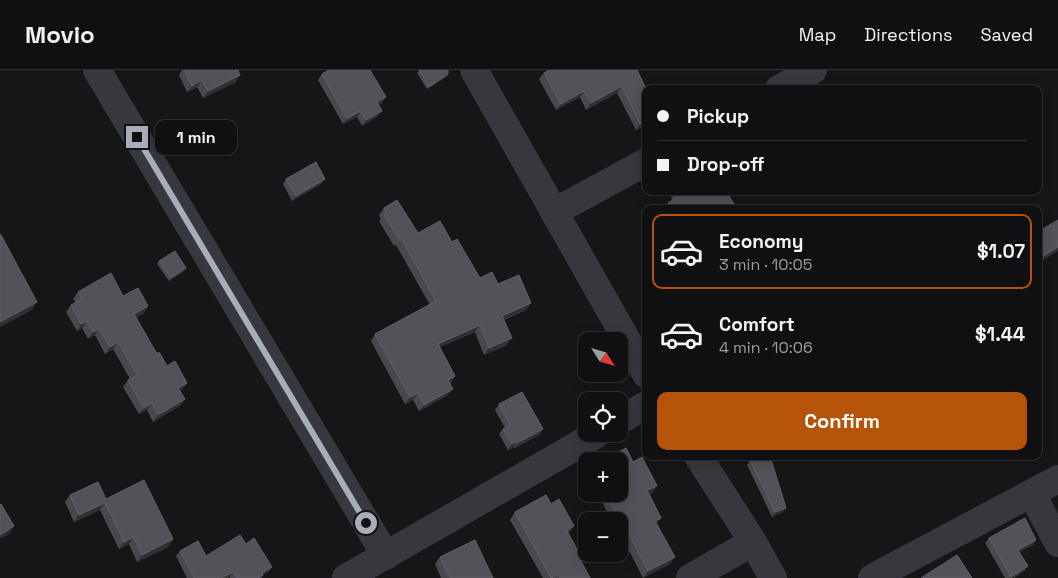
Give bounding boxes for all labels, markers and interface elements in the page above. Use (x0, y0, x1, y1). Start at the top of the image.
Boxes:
text: Movio (25, 19, 95, 50)
text: Map (799, 23, 836, 46)
text: Directions (864, 23, 953, 46)
text: Saved (981, 23, 1033, 46)
text: Pickup (687, 104, 749, 129)
callout: 1 min (154, 120, 237, 154)
route end (126, 126, 148, 148)
text: 1 min (176, 127, 216, 148)
text: Drop-off (687, 152, 765, 177)
icon: car (659, 229, 704, 274)
text: Economy (719, 229, 803, 254)
text: $1.07 (977, 239, 1025, 264)
text: 3 min · 10:05 (719, 254, 812, 275)
icon: car (659, 312, 704, 357)
text: Comfort (719, 312, 795, 337)
text: $1.44 (975, 322, 1025, 347)
north arrow (578, 332, 628, 382)
map controls (578, 332, 628, 562)
text: 4 min · 10:06 (719, 337, 813, 358)
button: locate (578, 392, 628, 442)
button: Confirm (657, 392, 1027, 450)
button: + (578, 452, 628, 502)
route start (355, 512, 377, 534)
button: − (578, 512, 628, 562)

